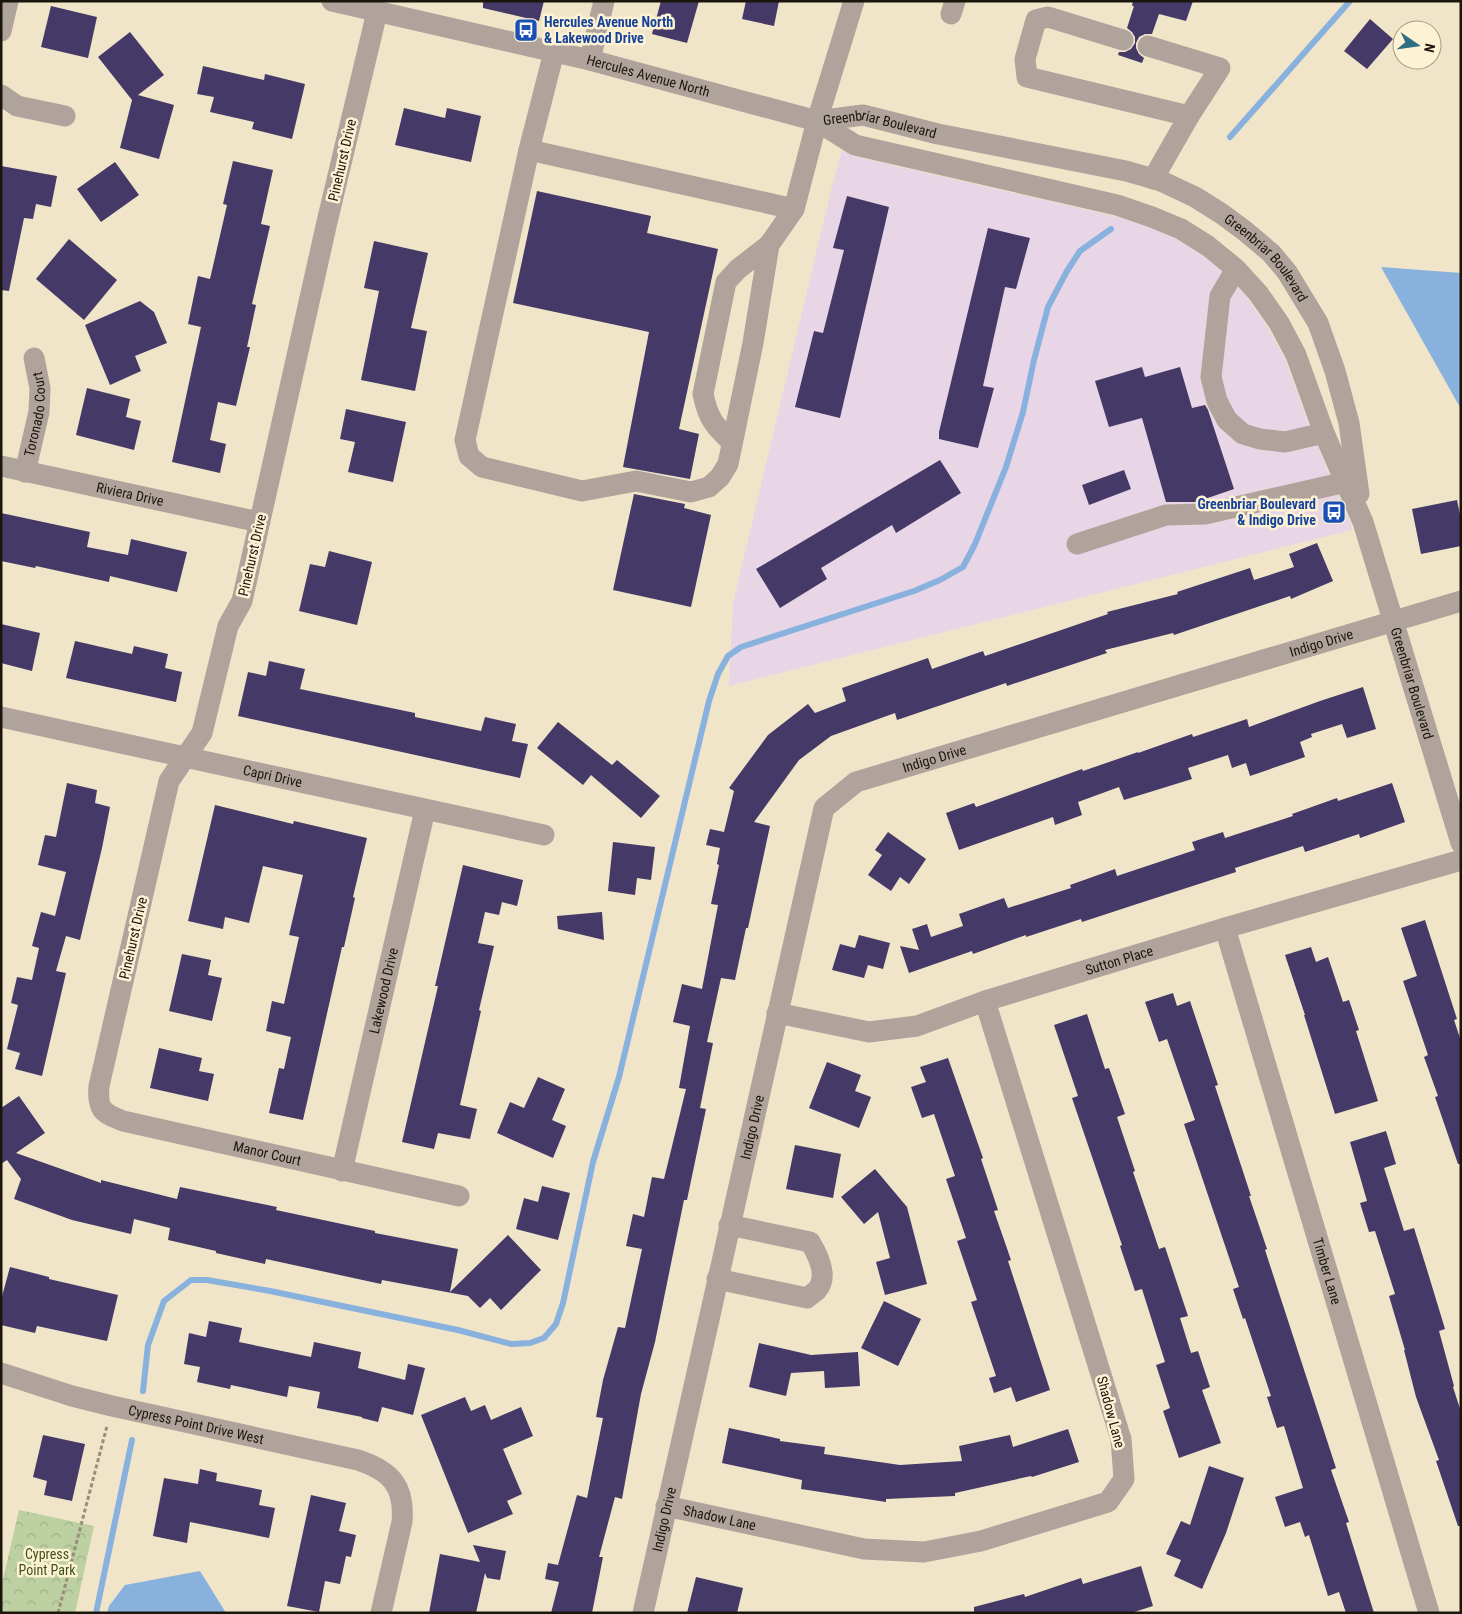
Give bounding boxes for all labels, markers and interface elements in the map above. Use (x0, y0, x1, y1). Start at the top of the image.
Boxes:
place label: Hercules Avenue North & Lakewood Drive (544, 14, 673, 46)
bus stop icon: Hercules Avenue North & Lakewood Drive (513, 17, 539, 43)
north arrow (1392, 20, 1442, 70)
text: N (1421, 42, 1438, 54)
street label: Hercules Avenue North (585, 51, 712, 100)
street label: Greenbriar Boulevard (822, 107, 938, 141)
street label: Pinehurst Drive (325, 117, 359, 203)
street label: Greenbriar Boulevard (1221, 210, 1311, 304)
street label: Toronado Court (21, 370, 48, 458)
street label: Riviera Drive (95, 479, 166, 509)
place label: Greenbriar Boulevard & Indigo Drive (1197, 496, 1316, 528)
bus stop icon: Greenbriar Boulevard & Indigo Drive (1321, 499, 1347, 525)
street label: Pinehurst Drive (235, 512, 269, 598)
street label: Indigo Drive (1288, 626, 1355, 660)
street label: Greenbriar Boulevard (1388, 626, 1437, 741)
street label: Indigo Drive (901, 741, 968, 776)
street label: Capri Drive (242, 762, 304, 790)
street label: Pinehurst Drive (116, 895, 150, 981)
street label: Sutton Place (1083, 942, 1155, 978)
street label: Lakewood Drive (366, 946, 401, 1035)
street label: Indigo Drive (737, 1093, 767, 1161)
street label: Manor Court (232, 1138, 303, 1169)
street label: Timber Lane (1310, 1236, 1345, 1307)
street label: Shadow Lane (1094, 1374, 1128, 1450)
street label: Cypress Point Drive West (127, 1402, 265, 1447)
street label: Indigo Drive (649, 1485, 679, 1553)
street label: Shadow Lane (682, 1502, 758, 1533)
park label: Cypress Point Park (18, 1546, 76, 1578)

